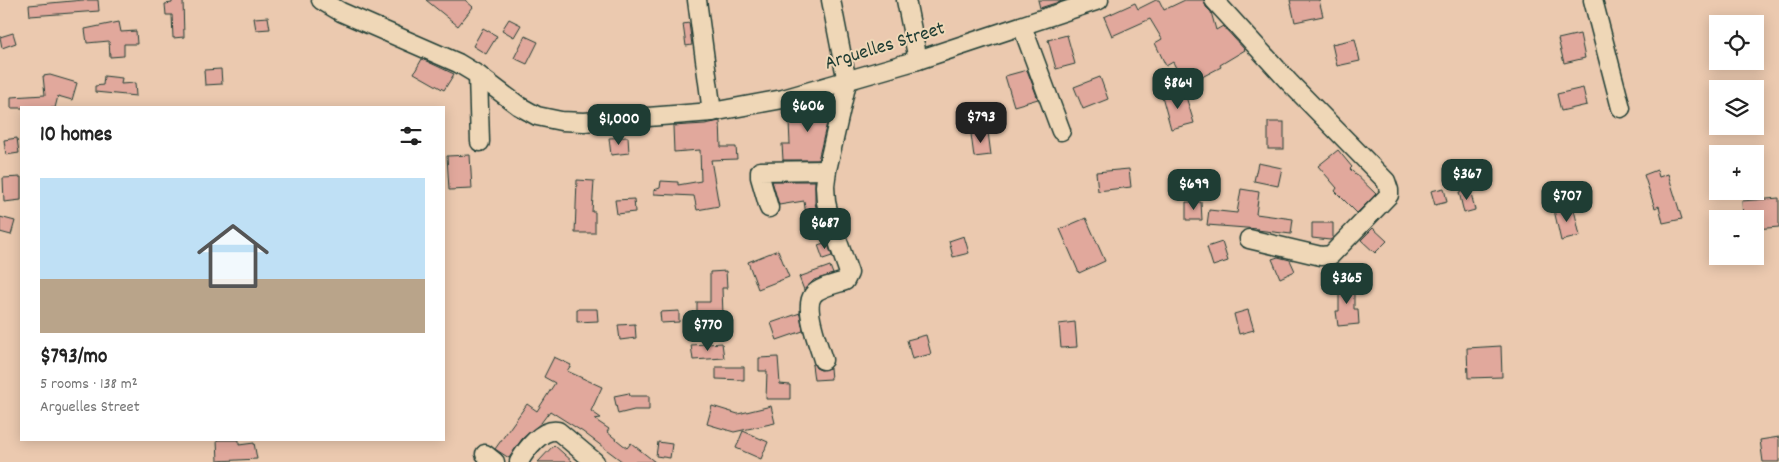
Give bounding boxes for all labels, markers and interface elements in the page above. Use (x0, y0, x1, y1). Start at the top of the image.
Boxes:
street label: Arguelles Street (821, 15, 949, 79)
map controls (1709, 15, 1764, 265)
button: locate (1709, 15, 1764, 70)
pin: $864 (1148, 68, 1208, 110)
text: $864 (1163, 72, 1193, 95)
button: layers (1709, 80, 1764, 135)
pin: $606 (778, 90, 838, 133)
text: $606 (792, 95, 824, 118)
pin: $793 (951, 102, 1011, 144)
pin: $1,000 (578, 104, 660, 146)
text: $793 (967, 106, 995, 129)
text: $1,000 (599, 108, 639, 131)
text: 10 homes (40, 121, 112, 151)
icon: filters (397, 122, 425, 150)
button: + (1709, 145, 1764, 200)
pin: $367 (1437, 158, 1497, 201)
text: $367 (1452, 163, 1482, 186)
pin: $699 (1164, 168, 1224, 211)
text: $699 (1179, 173, 1209, 196)
pin: $707 (1537, 180, 1597, 223)
text: $707 (1552, 185, 1582, 208)
pin: $687 (795, 208, 855, 250)
button: − (1709, 210, 1764, 265)
icon: home (188, 211, 278, 301)
text: $687 (811, 212, 839, 235)
pin: $365 (1317, 262, 1377, 305)
text: $365 (1332, 267, 1362, 290)
pin: $770 (678, 310, 738, 352)
text: $770 (693, 314, 723, 337)
text: $793/mo (40, 343, 107, 373)
text: 5 rooms · 138 m² (40, 373, 137, 396)
text: Arguelles Street (40, 396, 140, 419)

